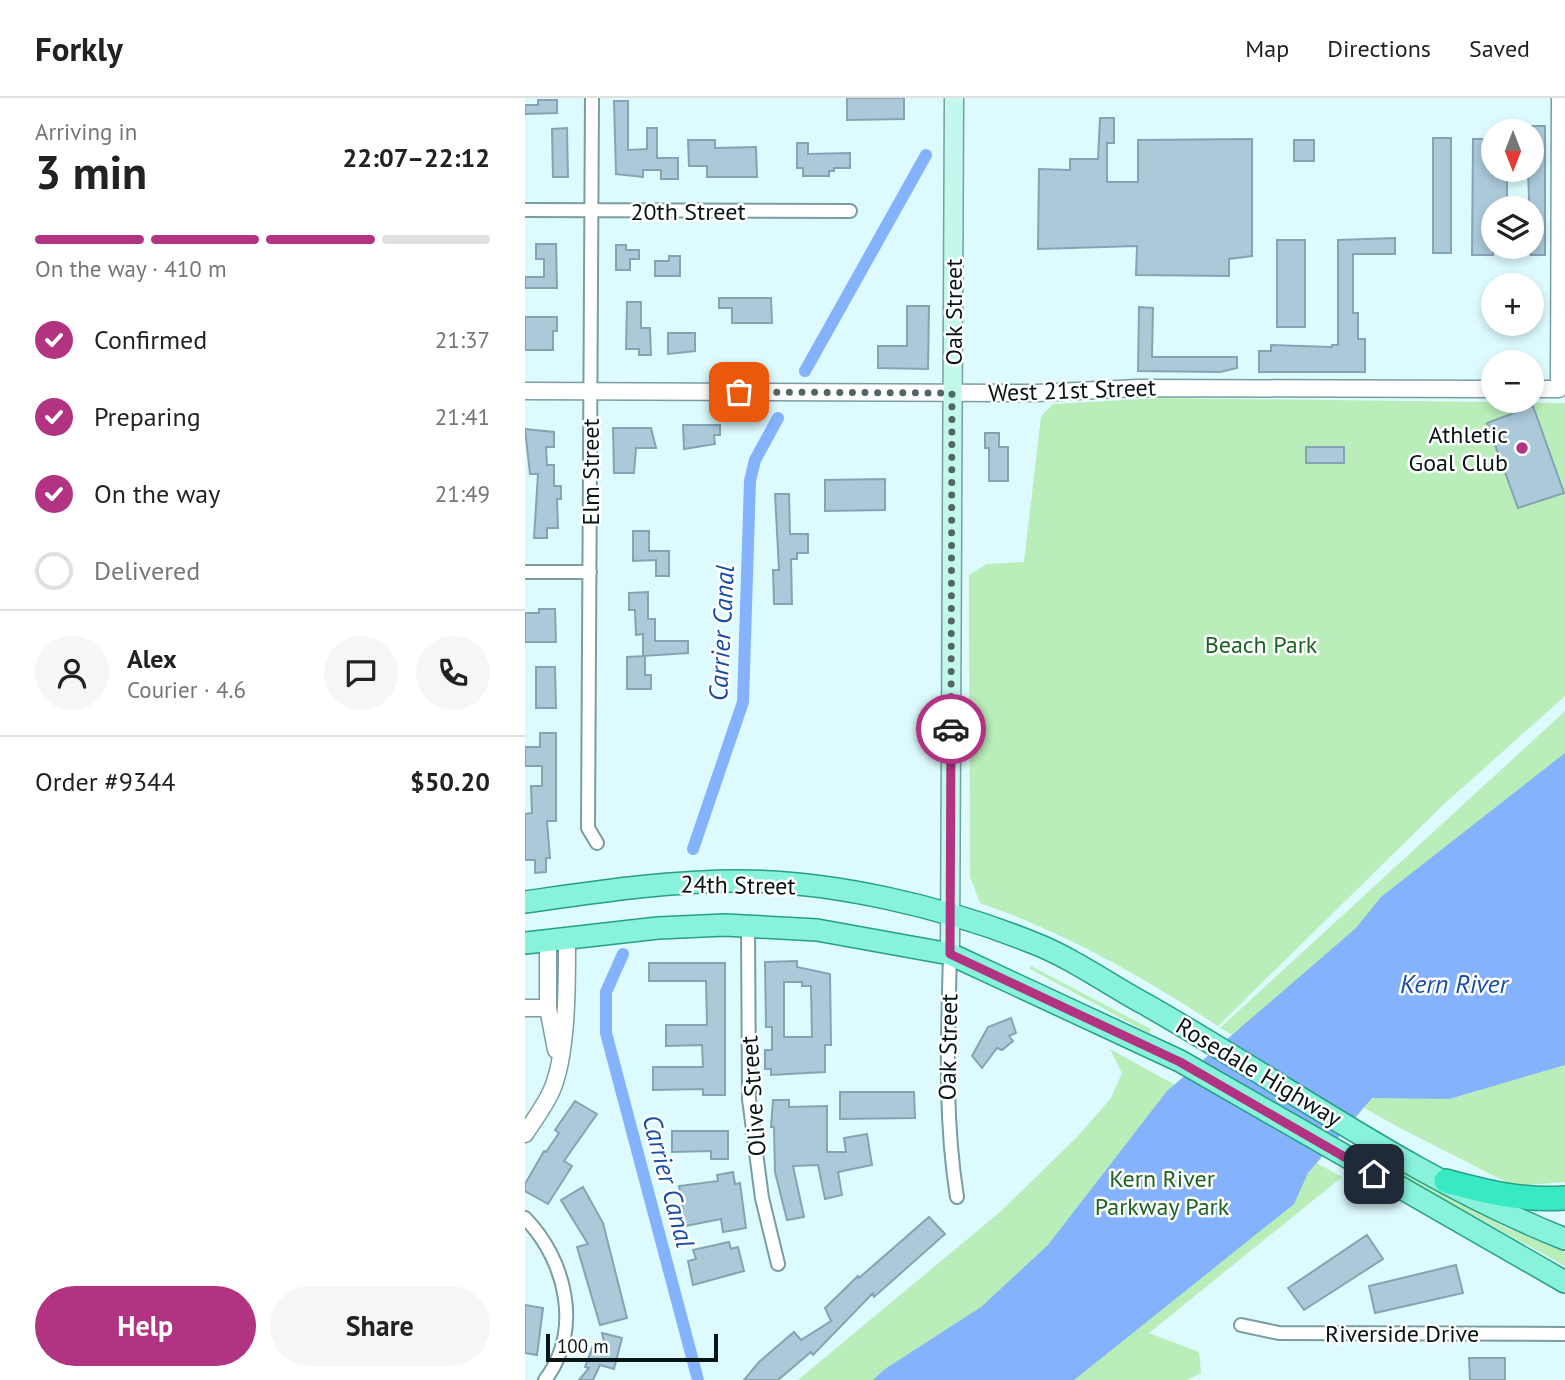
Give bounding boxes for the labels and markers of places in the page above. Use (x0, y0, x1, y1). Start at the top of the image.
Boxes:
pin (709, 362, 769, 422)
place label: Athletic Goal Club (1409, 419, 1508, 478)
marker: Athletic Goal Club (1514, 440, 1530, 456)
pin (1344, 1144, 1404, 1204)

